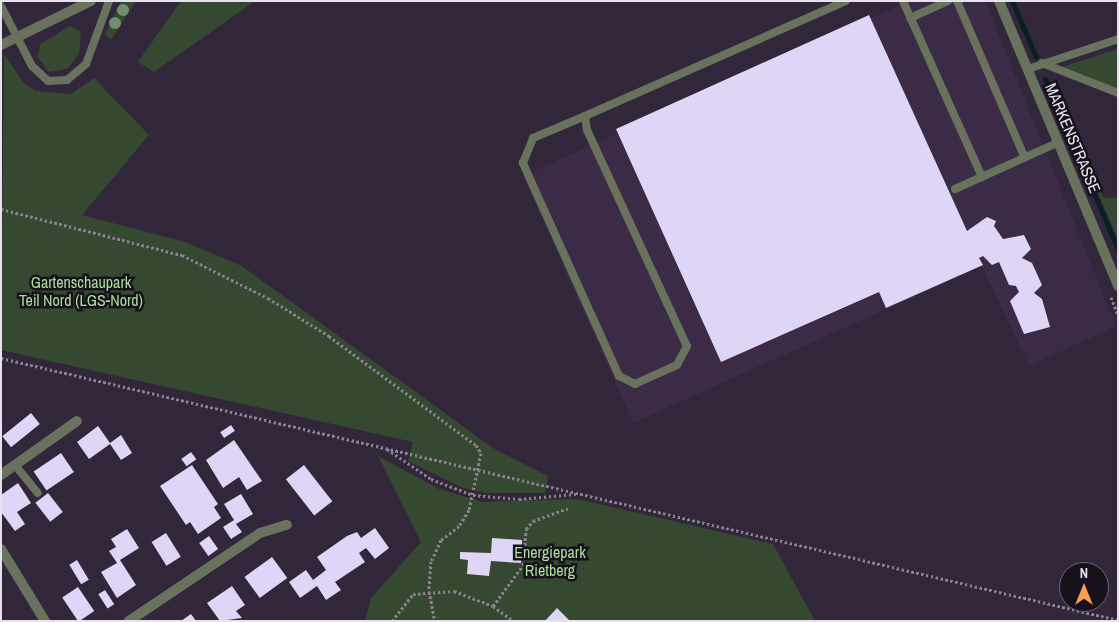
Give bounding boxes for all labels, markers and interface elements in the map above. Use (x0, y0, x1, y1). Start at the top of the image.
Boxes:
street label: MARKENSTRASSE (1041, 80, 1105, 196)
park label: Gartenschaupark Teil Nord (LGS-Nord) (19, 272, 143, 310)
park label: Energiepark Rietberg (514, 542, 586, 580)
north arrow (1059, 562, 1109, 612)
text: N (1080, 564, 1088, 582)

